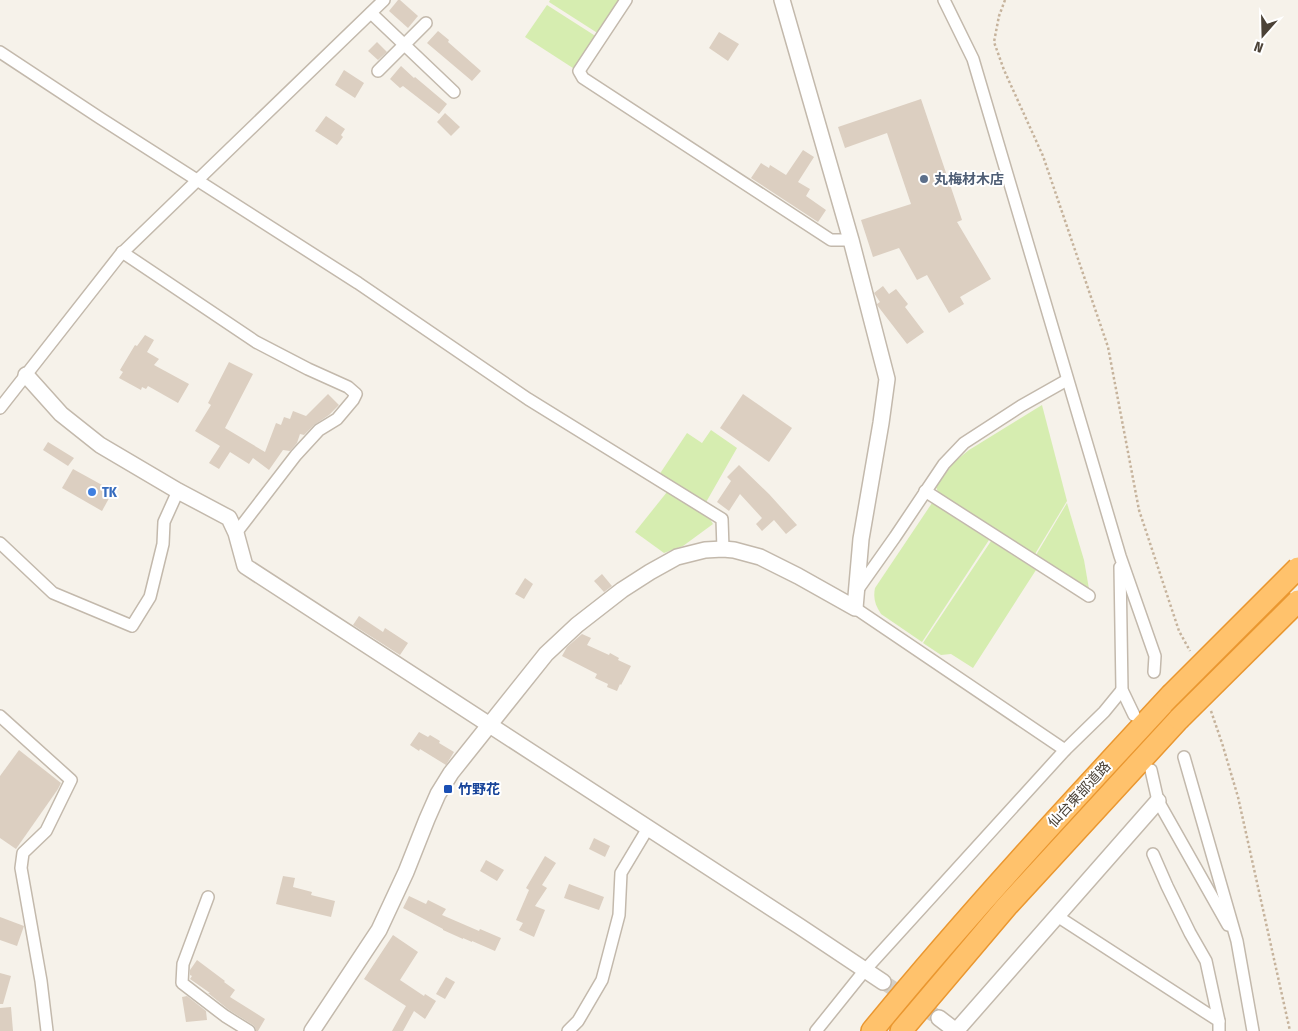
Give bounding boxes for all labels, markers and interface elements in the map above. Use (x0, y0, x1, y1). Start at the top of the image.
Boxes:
north arrow (1238, 10, 1288, 60)
text: N (1252, 37, 1266, 56)
place label: 丸梅材木店 (934, 171, 1004, 188)
marker: 丸梅材木店 (918, 173, 930, 185)
place label: TK (102, 484, 118, 501)
marker: TK (86, 486, 98, 498)
street label: 仙台東部道路 (1045, 758, 1114, 831)
place label: 竹野花 (458, 781, 500, 798)
marker: 竹野花 (442, 783, 454, 795)

